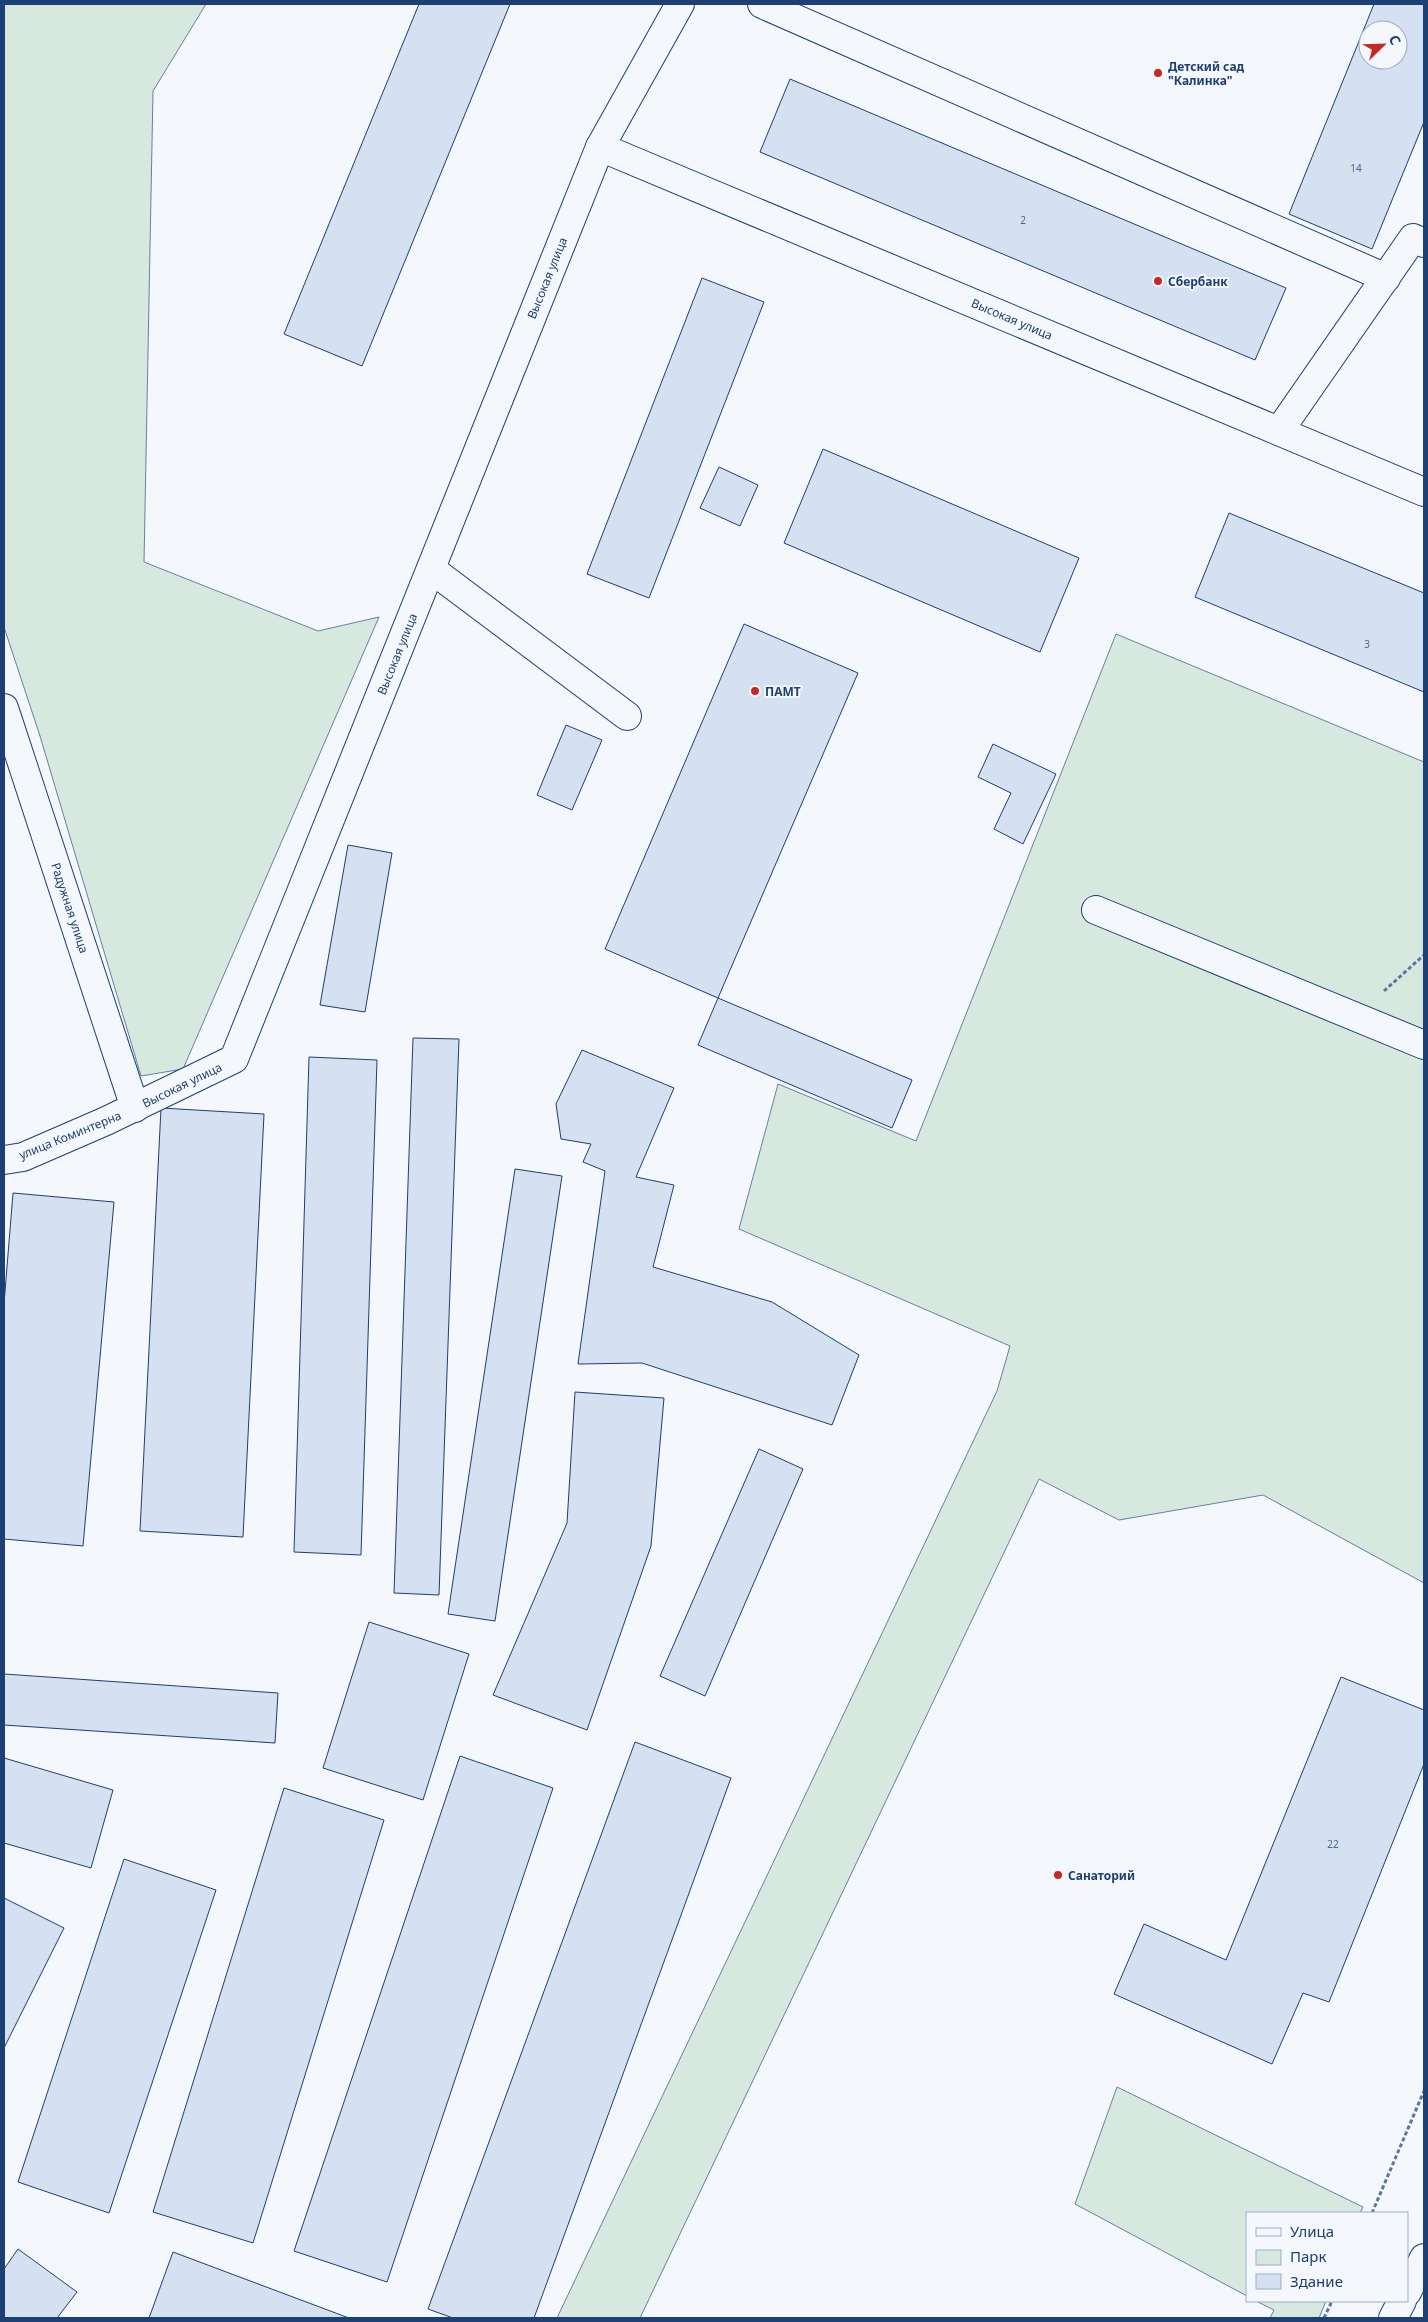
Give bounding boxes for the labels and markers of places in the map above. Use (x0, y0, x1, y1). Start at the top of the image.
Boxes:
place label: Детский сад "Калинка" (1168, 58, 1245, 89)
marker: Детский сад "Калинка" (1152, 67, 1164, 79)
place label: Сбербанк (1168, 273, 1228, 290)
marker: Сбербанк (1152, 275, 1164, 287)
place label: ПАМТ (765, 683, 801, 700)
marker: ПАМТ (749, 685, 761, 697)
place label: Санаторий (1068, 1867, 1135, 1884)
marker: Санаторий (1052, 1869, 1064, 1881)

